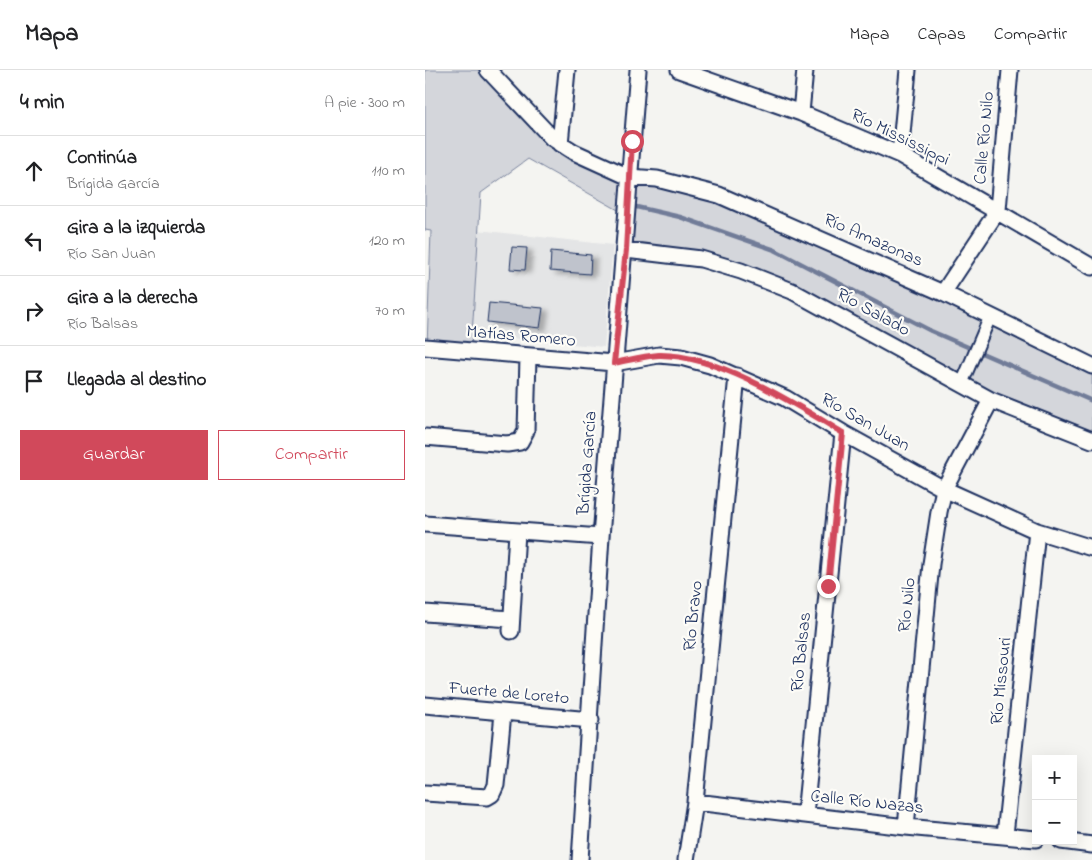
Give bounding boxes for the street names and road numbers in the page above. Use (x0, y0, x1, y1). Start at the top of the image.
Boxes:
street label: Calle Río Nilo (968, 91, 1002, 185)
street label: Río Mississippi (846, 103, 954, 173)
street label: Río Amazonas (819, 207, 927, 275)
street label: Río Salado (831, 282, 915, 344)
street label: Matías Romero (465, 319, 577, 355)
street label: Río San Juan (815, 387, 915, 459)
street label: Brígida García (571, 410, 606, 517)
street label: Río Nilo (892, 576, 924, 634)
street label: Río Bravo (677, 579, 711, 653)
street label: Río Balsas (785, 611, 819, 693)
street label: Río Missouri (984, 636, 1020, 726)
street label: Fuerte de Loreto (447, 676, 570, 712)
street label: Calle Río Nazas (809, 784, 925, 822)

